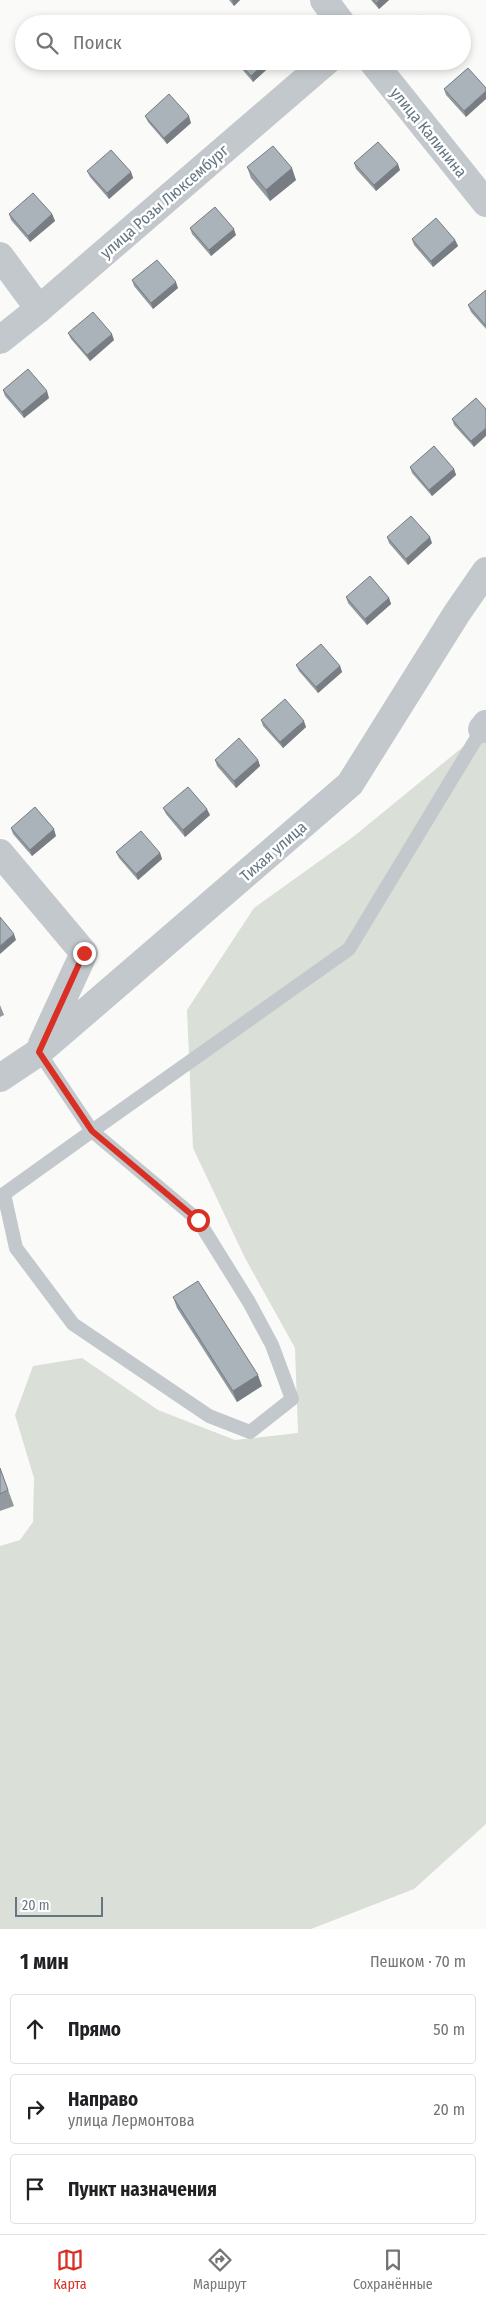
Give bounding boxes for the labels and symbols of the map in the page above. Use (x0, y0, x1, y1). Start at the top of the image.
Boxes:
street label: улица Калинина (386, 83, 471, 181)
street label: улица Розы Люксембург (96, 140, 233, 262)
street label: Тихая улица (236, 817, 311, 885)
route end (73, 942, 96, 965)
route start (187, 1209, 210, 1232)
scale bar (15, 1894, 102, 1917)

